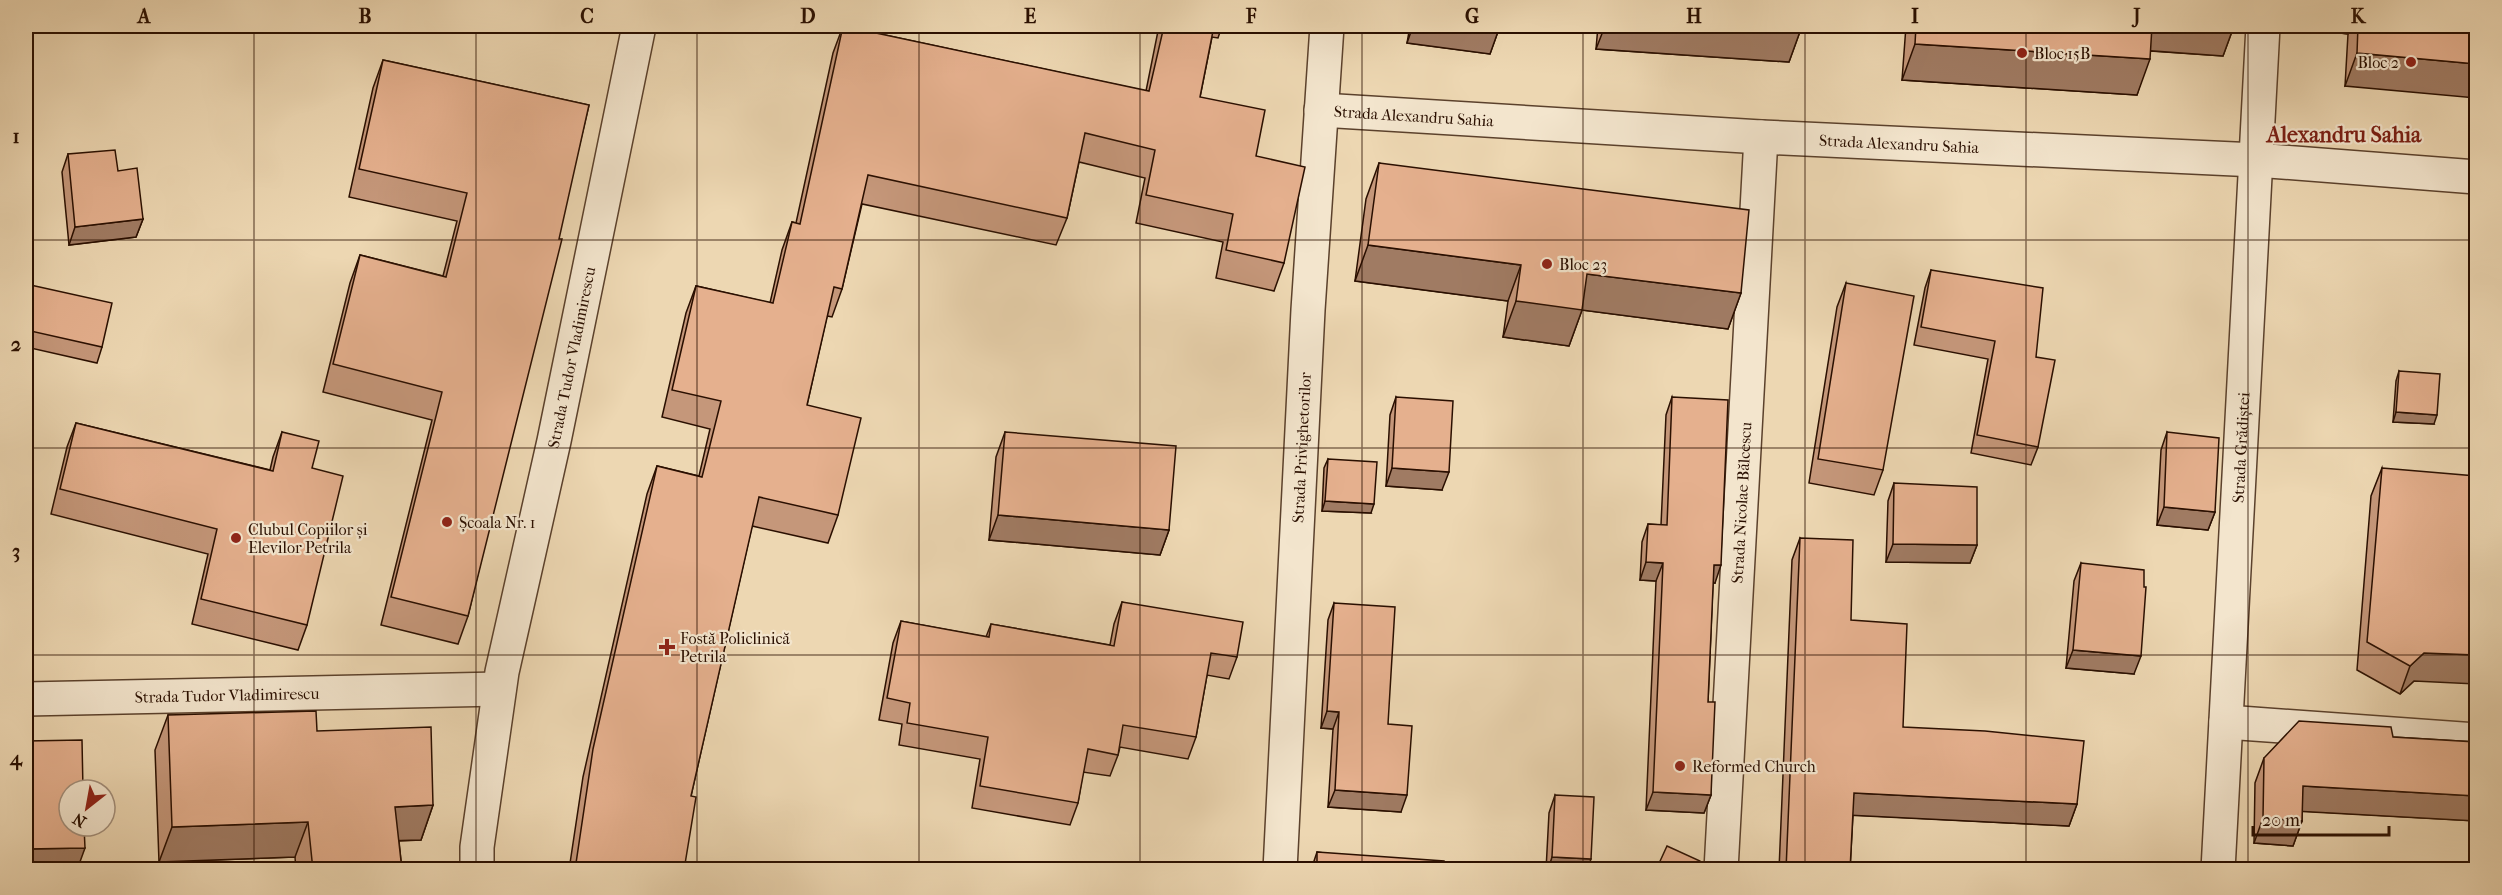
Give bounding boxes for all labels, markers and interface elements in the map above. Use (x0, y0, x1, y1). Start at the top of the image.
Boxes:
text: A (136, 5, 152, 28)
text: B (358, 5, 372, 28)
text: C (580, 5, 594, 28)
text: D (800, 5, 816, 28)
text: E (1024, 5, 1036, 28)
text: F (1245, 5, 1257, 28)
text: G (1465, 5, 1479, 28)
text: H (1686, 5, 1702, 28)
text: I (1911, 5, 1919, 28)
text: J (2131, 5, 2141, 28)
text: K (2351, 5, 2367, 28)
place label: Bloc 15B (2034, 44, 2090, 63)
marker: Bloc 15B (2015, 46, 2029, 60)
place label: Bloc 2 (2357, 53, 2399, 72)
marker: Bloc 2 (2404, 55, 2418, 69)
street label: Strada Alexandru Sahia (1333, 101, 1495, 130)
district label: Alexandru Sahia (2265, 122, 2422, 148)
text: 1 (12, 125, 20, 148)
street label: Strada Alexandru Sahia (1819, 130, 1980, 157)
place label: Bloc 23 (1559, 255, 1607, 274)
marker: Bloc 23 (1540, 257, 1554, 271)
street label: Strada Tudor Vladimirescu (543, 265, 599, 450)
text: 2 (11, 333, 21, 356)
street label: Strada Privighetorilor (1288, 371, 1314, 523)
street label: Strada Grădiștei (2228, 391, 2253, 504)
street label: Strada Nicolae Bălcescu (1727, 421, 1755, 584)
place label: Școala Nr. 1 (459, 513, 535, 532)
marker: Școala Nr. 1 (440, 515, 454, 529)
place label: Clubul Copiilor și Elevilor Petrila (248, 520, 368, 557)
marker: Clubul Copiilor și Elevilor Petrila (229, 531, 243, 545)
text: 3 (12, 540, 20, 563)
place label: Fostă Policlinică Petrila (680, 629, 791, 666)
marker: Fostă Policlinică Petrila (658, 638, 676, 656)
street label: Strada Tudor Vladimirescu (134, 683, 320, 706)
text: 4 (9, 747, 23, 771)
place label: Reformed Church (1692, 757, 1816, 776)
marker: Reformed Church (1673, 759, 1687, 773)
north arrow (57, 778, 117, 838)
scale bar (2253, 799, 2390, 837)
text: N (69, 809, 90, 832)
text: 20 m (2262, 810, 2300, 831)

